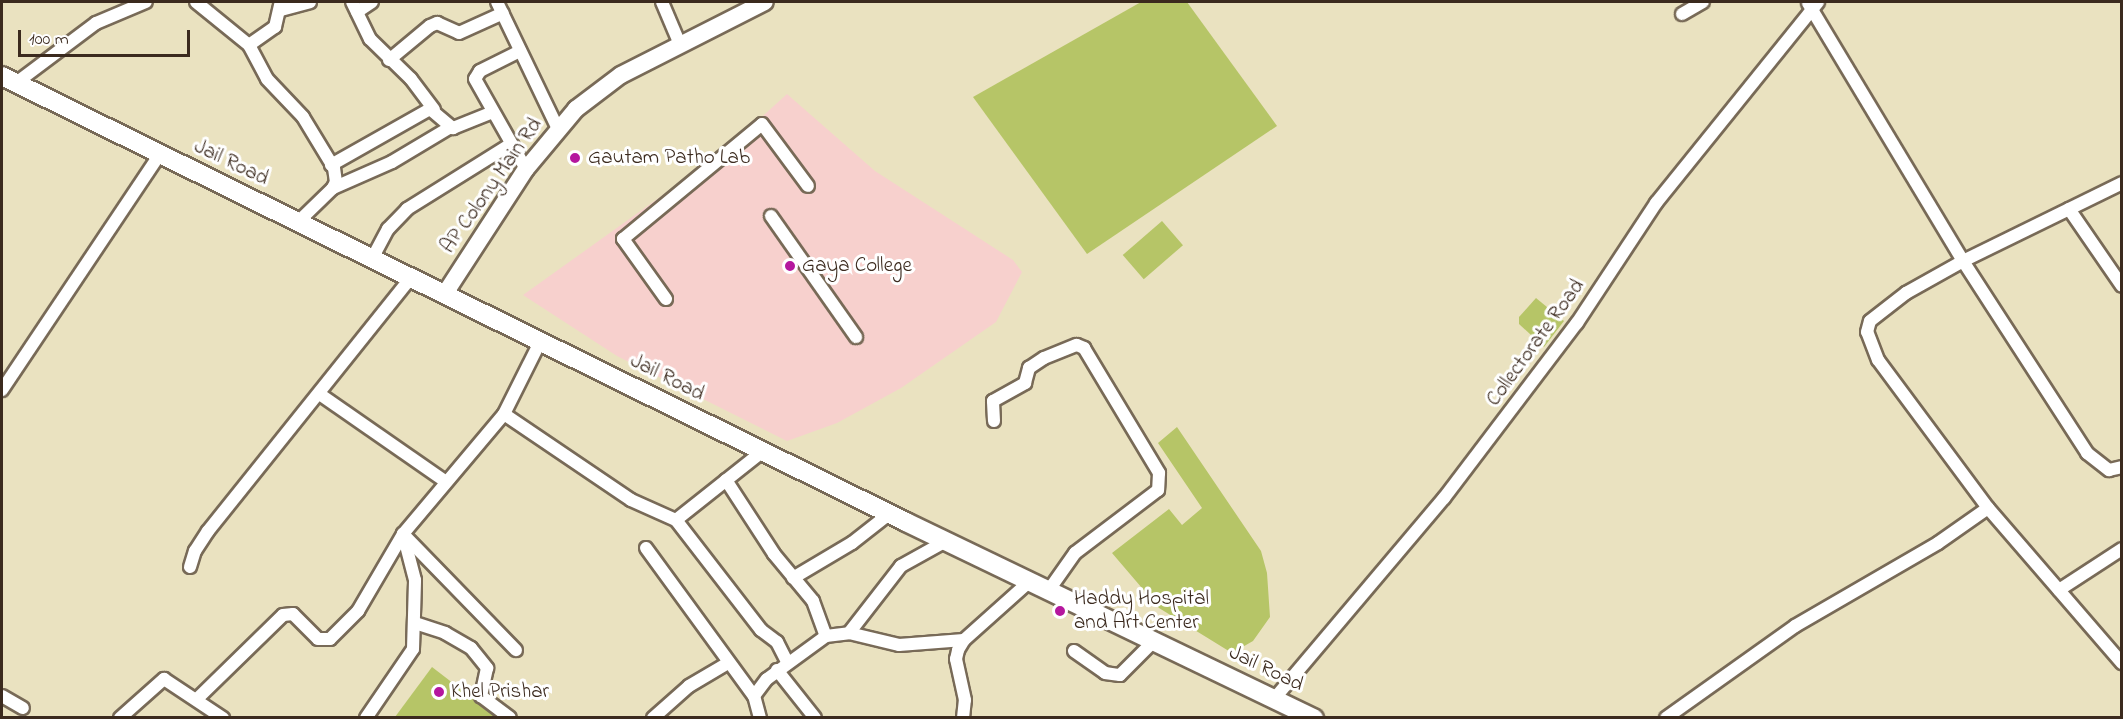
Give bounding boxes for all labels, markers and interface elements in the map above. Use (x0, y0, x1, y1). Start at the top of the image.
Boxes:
scale bar (21, 18, 194, 56)
text: 100 m (29, 27, 69, 53)
street label: AP Colony Main Rd (436, 113, 548, 259)
street label: Jail Road (190, 134, 272, 192)
place label: Gautam Patho Lab (588, 145, 750, 171)
marker: Gautam Patho Lab (566, 149, 584, 167)
place label: Gaya College (802, 253, 912, 279)
marker: Gaya College (783, 259, 797, 273)
street label: Collectorate Road (1481, 275, 1591, 411)
street label: Jail Road (626, 349, 708, 407)
place label: Haddy Hospital and Art Center (1074, 586, 1209, 636)
marker: Haddy Hospital and Art Center (1051, 602, 1069, 620)
street label: Jail Road (1225, 640, 1307, 698)
place label: Khel Prishar (451, 679, 549, 705)
marker: Khel Prishar (432, 685, 446, 699)

